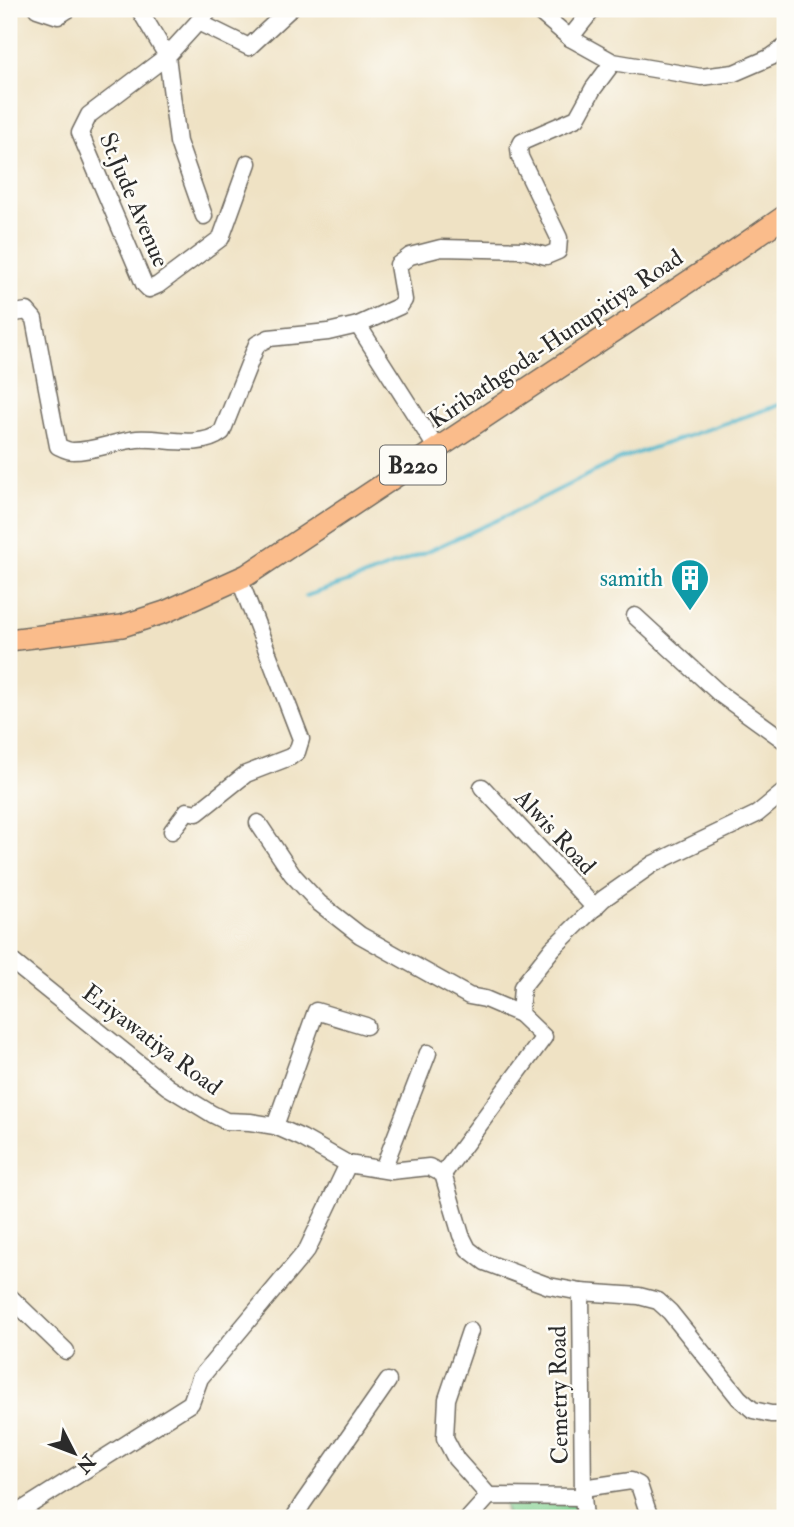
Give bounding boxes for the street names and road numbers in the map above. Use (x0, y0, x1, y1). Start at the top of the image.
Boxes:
street label: St.Jude Avenue (92, 128, 176, 272)
street label: Kiribathgoda-Hunupitiya Road (423, 242, 689, 436)
road number: B220 (380, 446, 446, 485)
street label: Alwis Road (507, 782, 603, 881)
street label: Eriyawatiya Road (76, 977, 228, 1103)
street label: Cemetry Road (542, 1325, 576, 1465)

